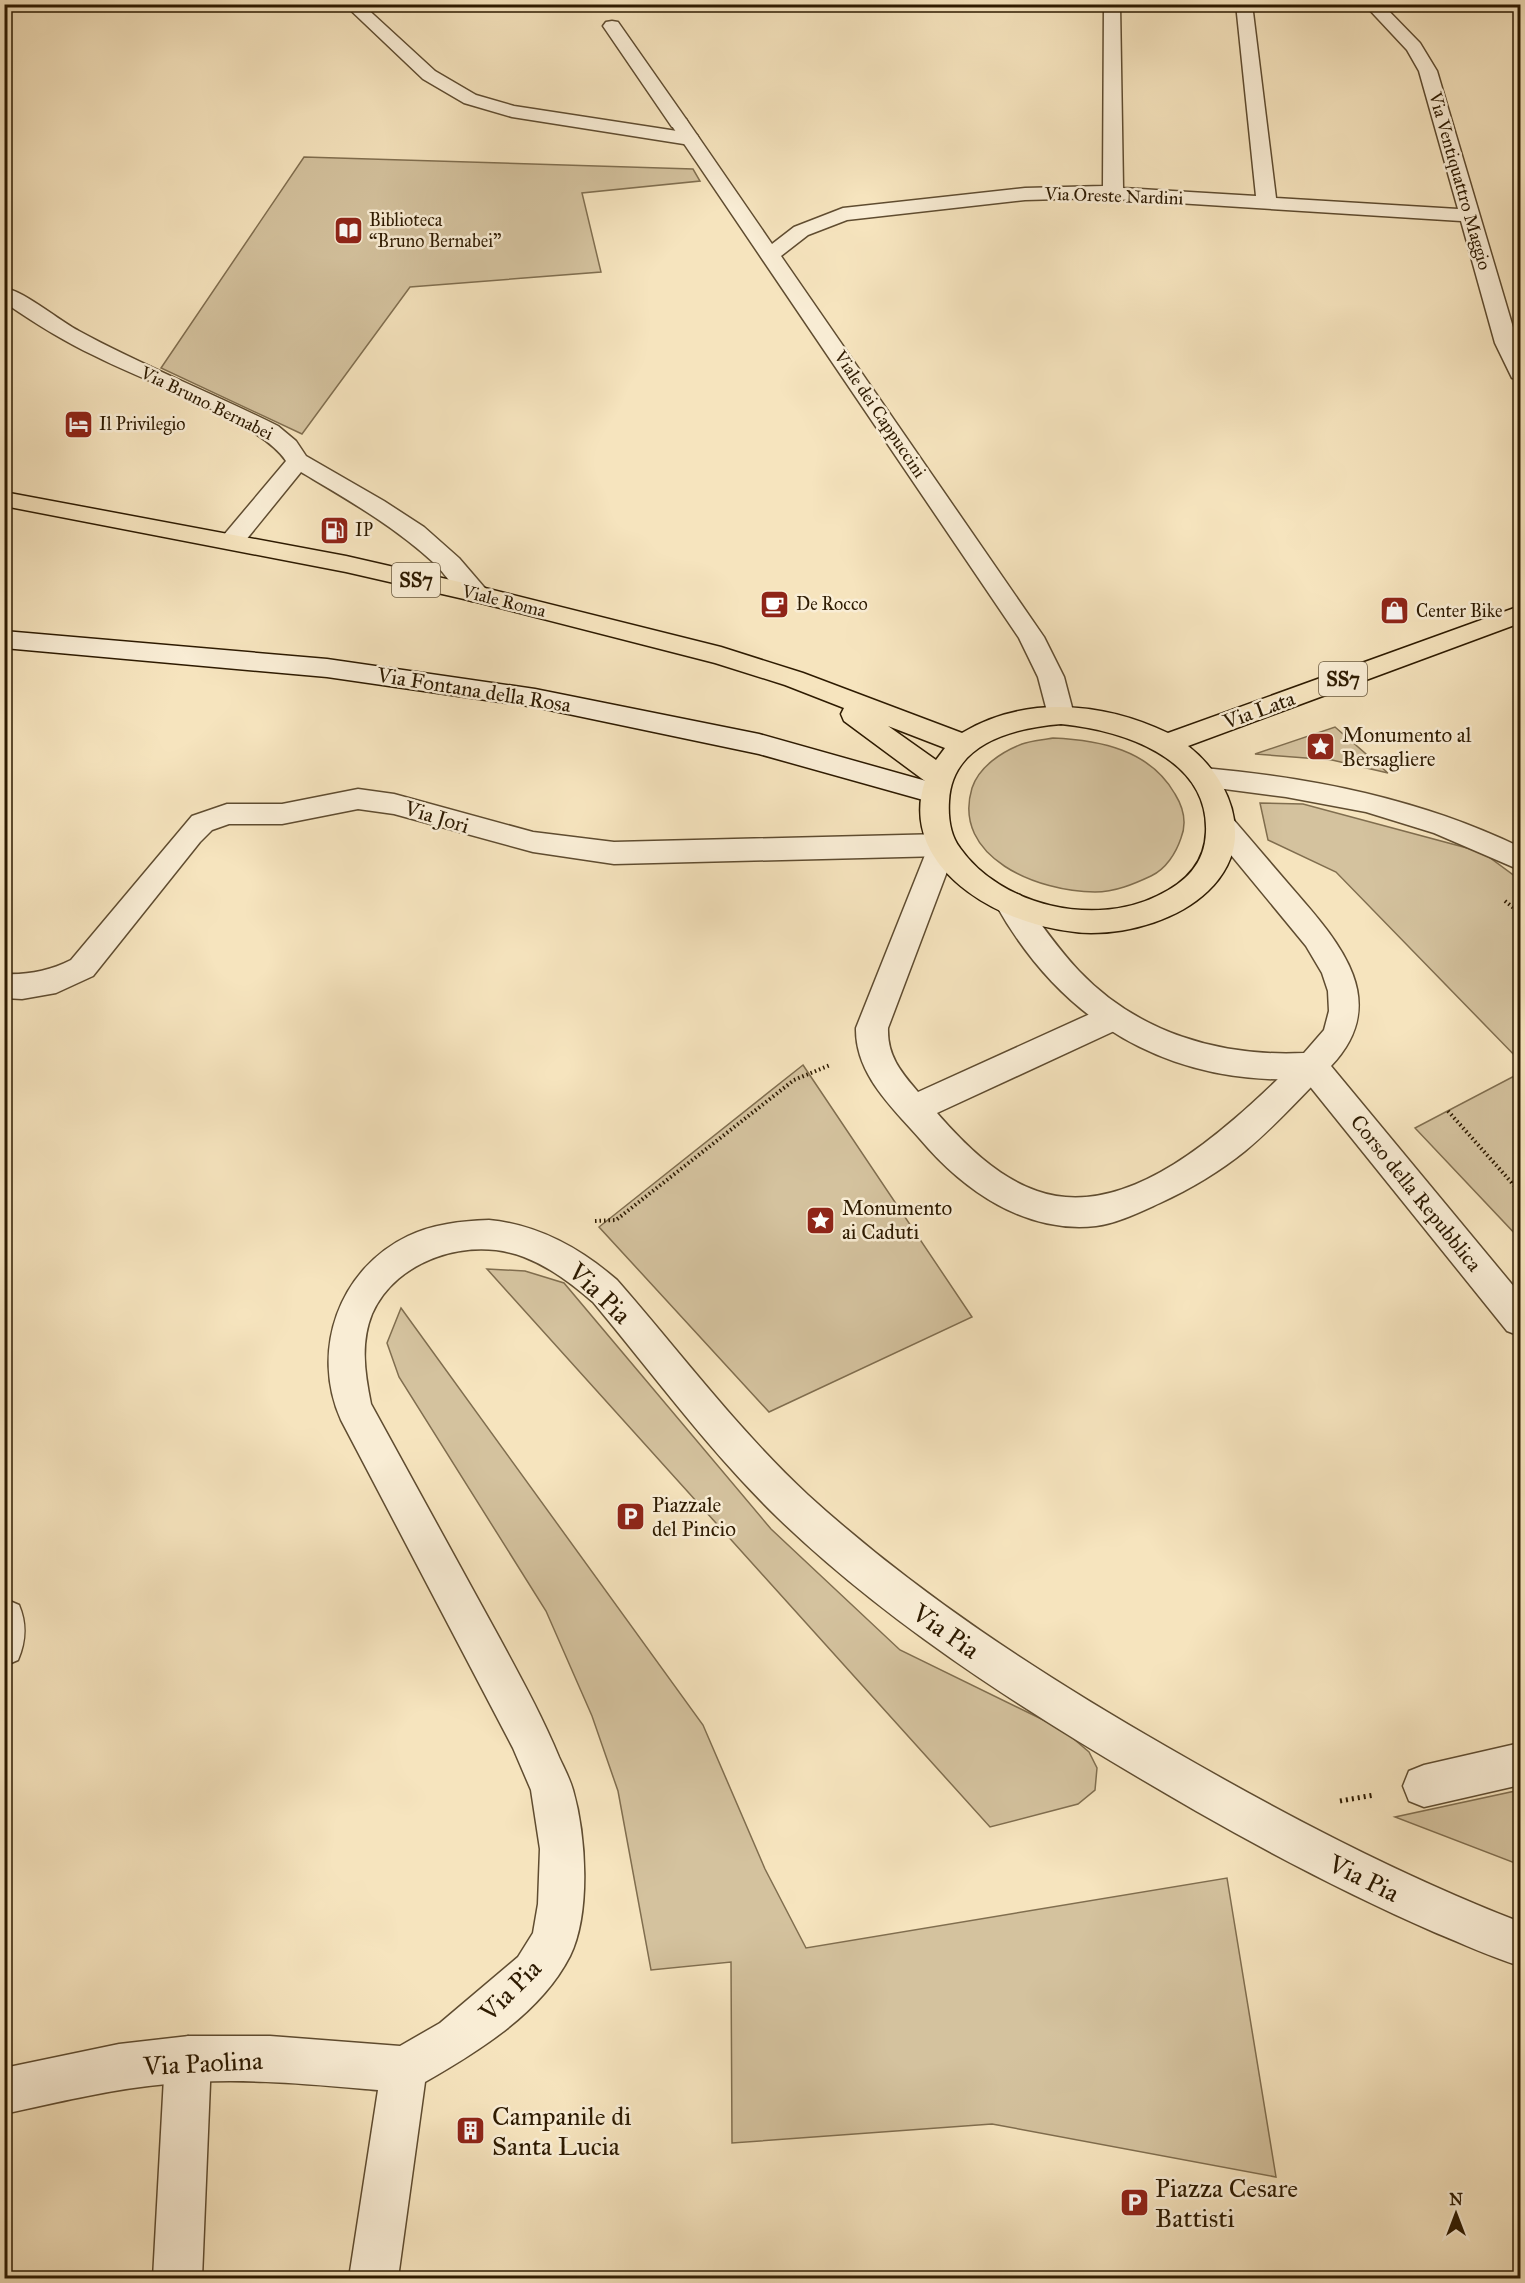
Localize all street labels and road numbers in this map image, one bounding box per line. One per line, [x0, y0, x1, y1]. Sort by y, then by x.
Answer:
street label: Via Ventiquattro Maggio [1423, 89, 1496, 273]
street label: Via Oreste Nardini [1043, 183, 1184, 209]
street label: Viale dei Cappuccini [829, 345, 931, 482]
street label: Via Bruno Bernabei [136, 361, 277, 445]
road number: SS7 [392, 563, 440, 597]
street label: Viale Roma [459, 580, 549, 622]
street label: Via Fontana della Rosa [374, 662, 573, 718]
road number: SS7 [1319, 662, 1367, 696]
street label: Via Lata [1219, 685, 1299, 735]
street label: Via Jori [401, 795, 473, 839]
street label: Corso della Repubblica [1345, 1109, 1487, 1277]
street label: Via Pia [561, 1255, 638, 1330]
street label: Via Pia [905, 1596, 986, 1666]
street label: Via Pia [1322, 1847, 1405, 1909]
street label: Via Pia [472, 1952, 548, 2028]
street label: Via Paolina [141, 2044, 264, 2082]

